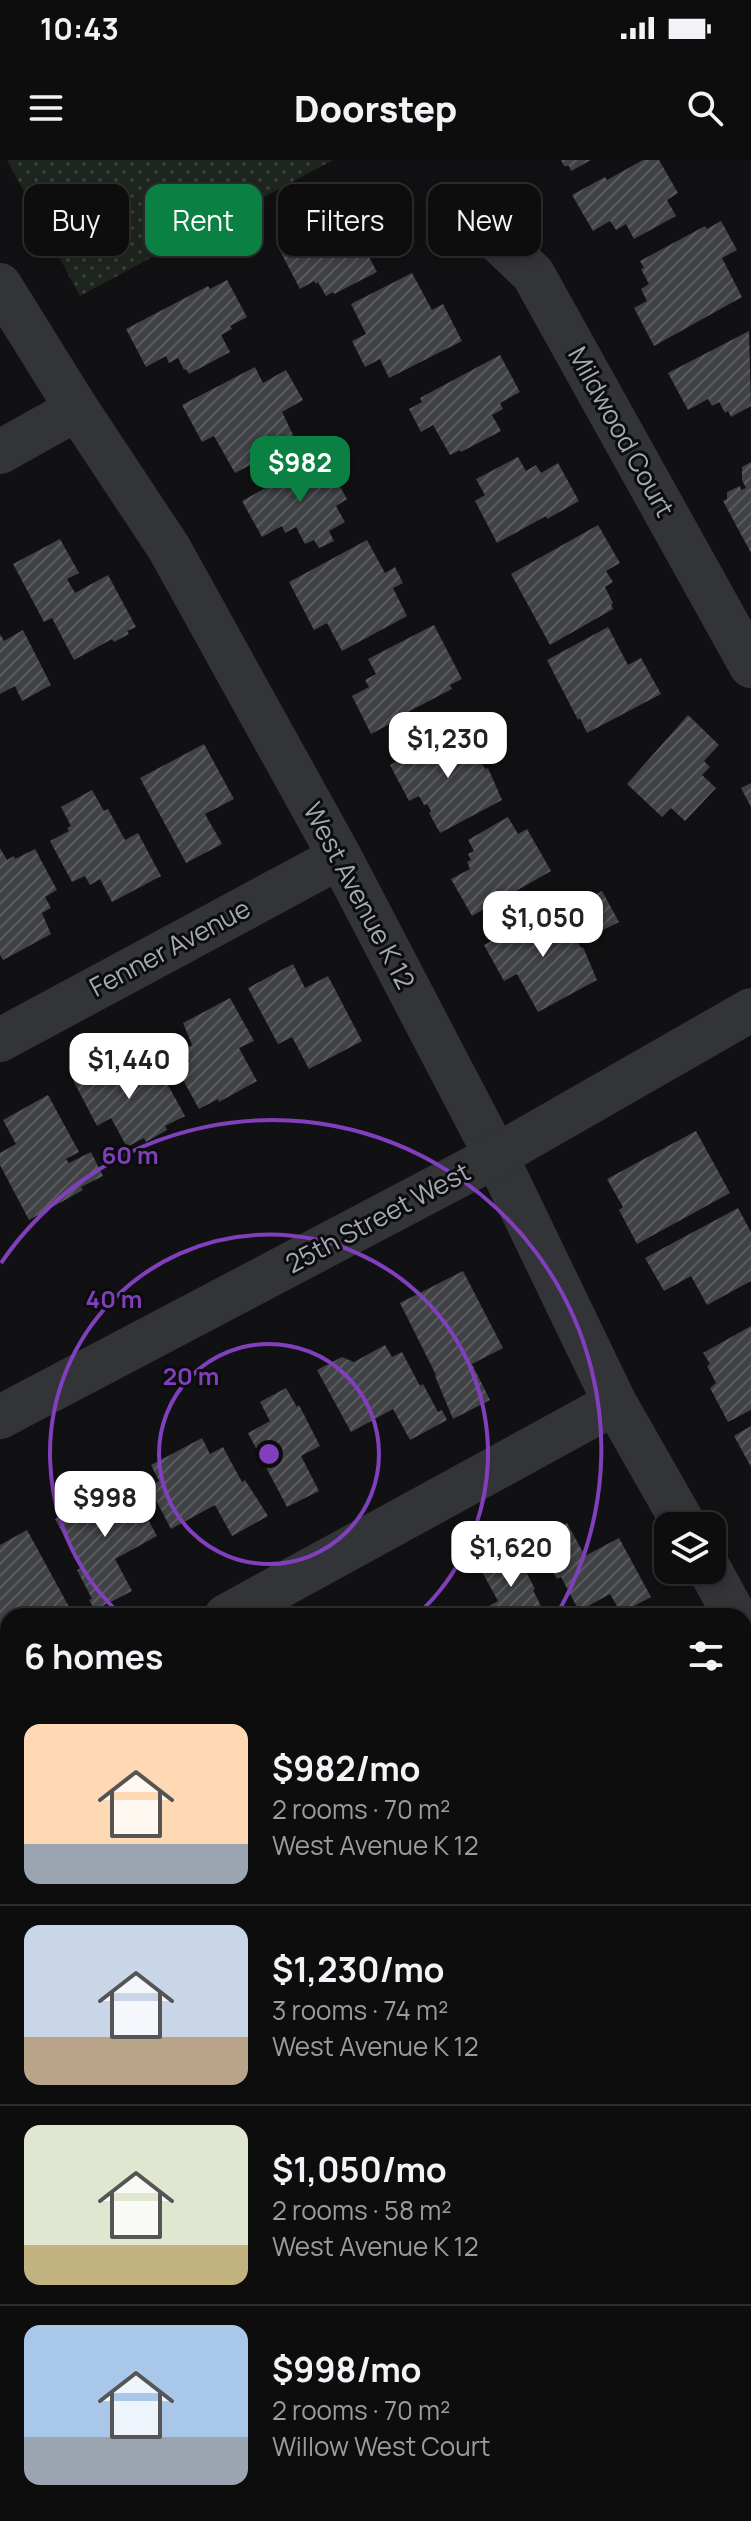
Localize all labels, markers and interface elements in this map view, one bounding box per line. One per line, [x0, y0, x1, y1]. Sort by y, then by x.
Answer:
text: 10:43 [40, 8, 119, 49]
text: Doorstep [294, 84, 457, 133]
icon: menu [24, 86, 68, 130]
icon: search [683, 86, 727, 130]
chip: Buy [24, 184, 129, 256]
chip: Rent [145, 184, 262, 256]
chip: Filters [278, 184, 412, 256]
chip: New [428, 184, 541, 256]
street label: Mildwood Court [560, 340, 684, 523]
pin: $982 [253, 436, 347, 504]
text: $982 [268, 444, 332, 480]
pin: $1,230 [383, 712, 513, 780]
text: $1,230 [407, 720, 489, 756]
street label: West Avenue K 12 [296, 796, 424, 995]
street label: Fenner Avenue [83, 890, 256, 1005]
pin: $1,050 [478, 891, 608, 959]
text: $1,050 [501, 899, 585, 935]
pin: $1,440 [64, 1033, 194, 1101]
text: $1,440 [88, 1041, 171, 1077]
text: 60 m [101, 1138, 159, 1171]
street label: 25th Street West [279, 1153, 476, 1281]
text: 40 m [86, 1282, 142, 1315]
text: 20 m [163, 1359, 219, 1392]
centre of rings [255, 1440, 283, 1468]
pin: $998 [58, 1471, 152, 1539]
text: $998 [73, 1479, 137, 1515]
map controls [654, 1512, 726, 1584]
button: layers [654, 1512, 726, 1584]
pin: $1,620 [446, 1521, 576, 1589]
text: $1,620 [469, 1529, 553, 1565]
text: 6 homes [24, 1633, 163, 1679]
icon: filters [684, 1634, 728, 1678]
text: $982/mo [272, 1745, 421, 1791]
icon: home [88, 1756, 184, 1852]
text: 2 rooms · 70 m² [272, 1791, 450, 1827]
text: West Avenue K 12 [272, 1827, 479, 1863]
text: $1,230/mo [272, 1946, 445, 1992]
icon: home [88, 1957, 184, 2053]
text: 3 rooms · 74 m² [272, 1992, 448, 2028]
text: West Avenue K 12 [272, 2028, 479, 2064]
text: $1,050/mo [272, 2146, 447, 2192]
icon: home [88, 2157, 184, 2253]
text: 2 rooms · 58 m² [272, 2192, 452, 2228]
text: West Avenue K 12 [272, 2228, 479, 2264]
text: $998/mo [272, 2346, 421, 2392]
icon: home [88, 2357, 184, 2453]
text: 2 rooms · 70 m² [272, 2392, 450, 2428]
text: Willow West Court [272, 2428, 490, 2464]

